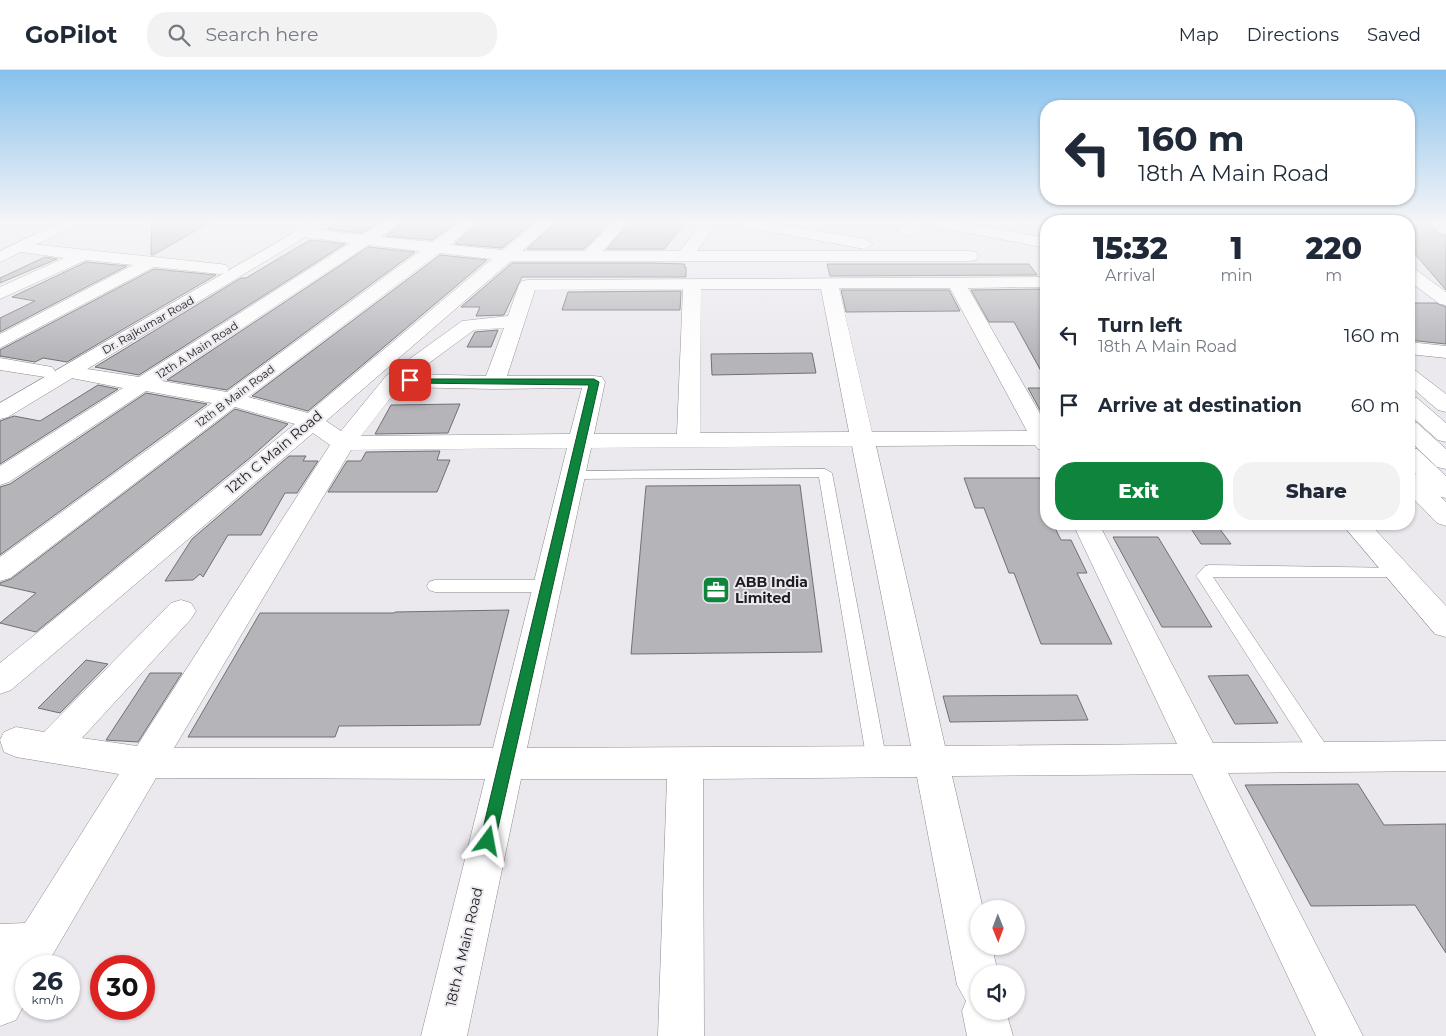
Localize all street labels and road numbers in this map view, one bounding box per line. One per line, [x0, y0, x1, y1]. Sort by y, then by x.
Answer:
street label: Dr. Rajkumar Road [99, 293, 197, 357]
street label: 12th A Main Road [153, 318, 241, 382]
street label: 12th B Main Road [193, 362, 277, 430]
street label: 12th C Main Road [222, 406, 326, 498]
street label: 18th A Main Road [442, 886, 486, 1008]

